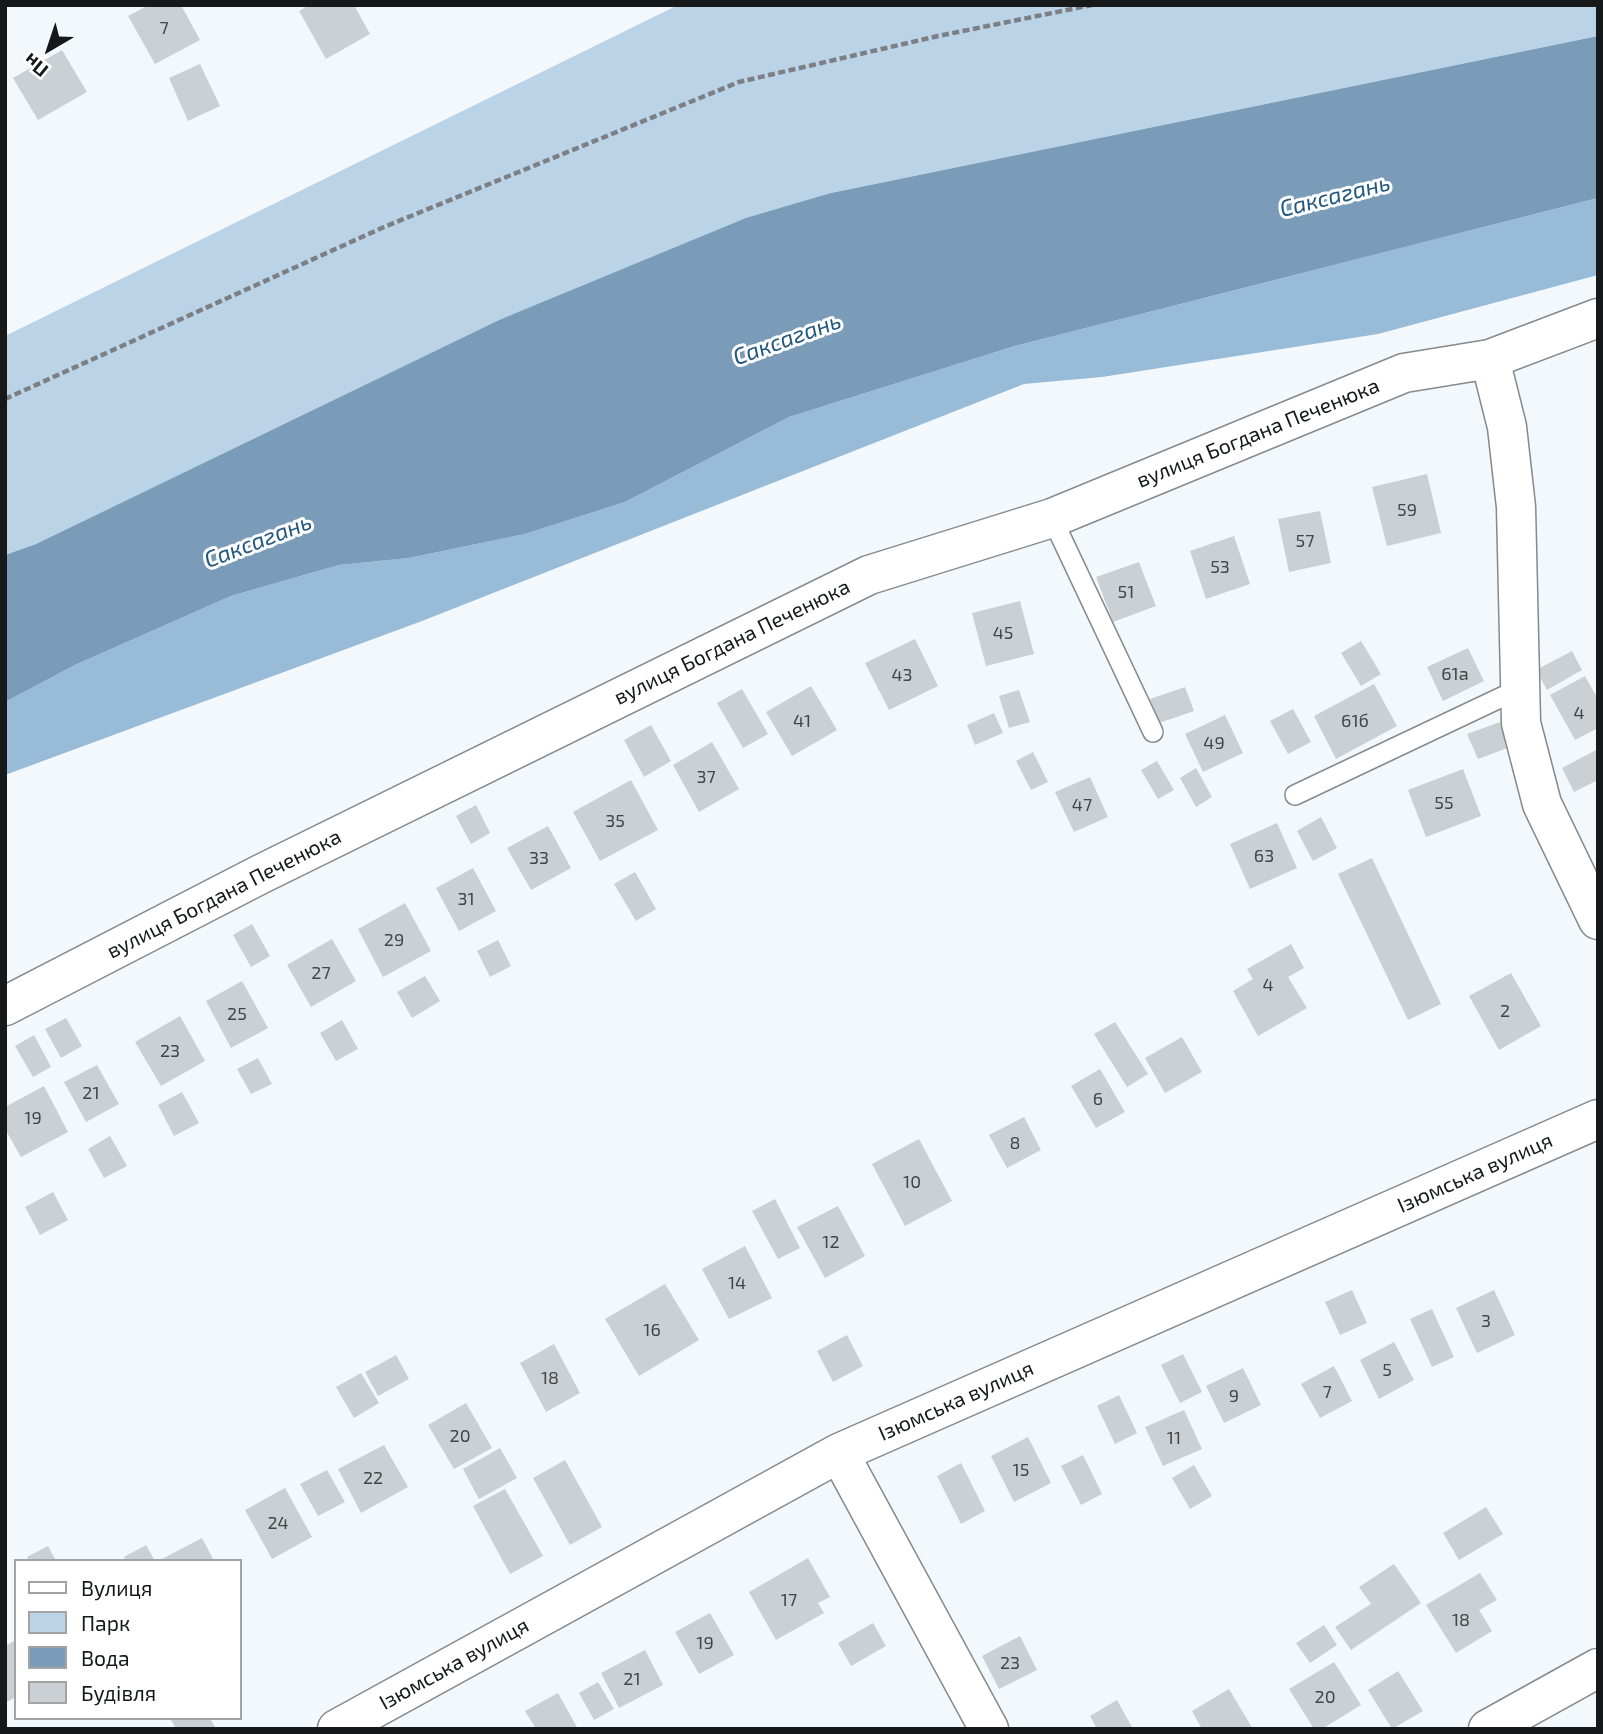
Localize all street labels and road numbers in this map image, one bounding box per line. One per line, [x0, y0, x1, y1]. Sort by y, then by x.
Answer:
street label: вулиця Богдана Печенюка [1133, 373, 1383, 493]
street label: вулиця Богдана Печенюка [610, 574, 854, 710]
street label: вулиця Богдана Печенюка [103, 824, 345, 964]
street label: Ізюмська вулиця [1394, 1128, 1556, 1218]
street label: Ізюмська вулиця [875, 1356, 1037, 1446]
street label: Ізюмська вулиця [375, 1613, 533, 1715]

